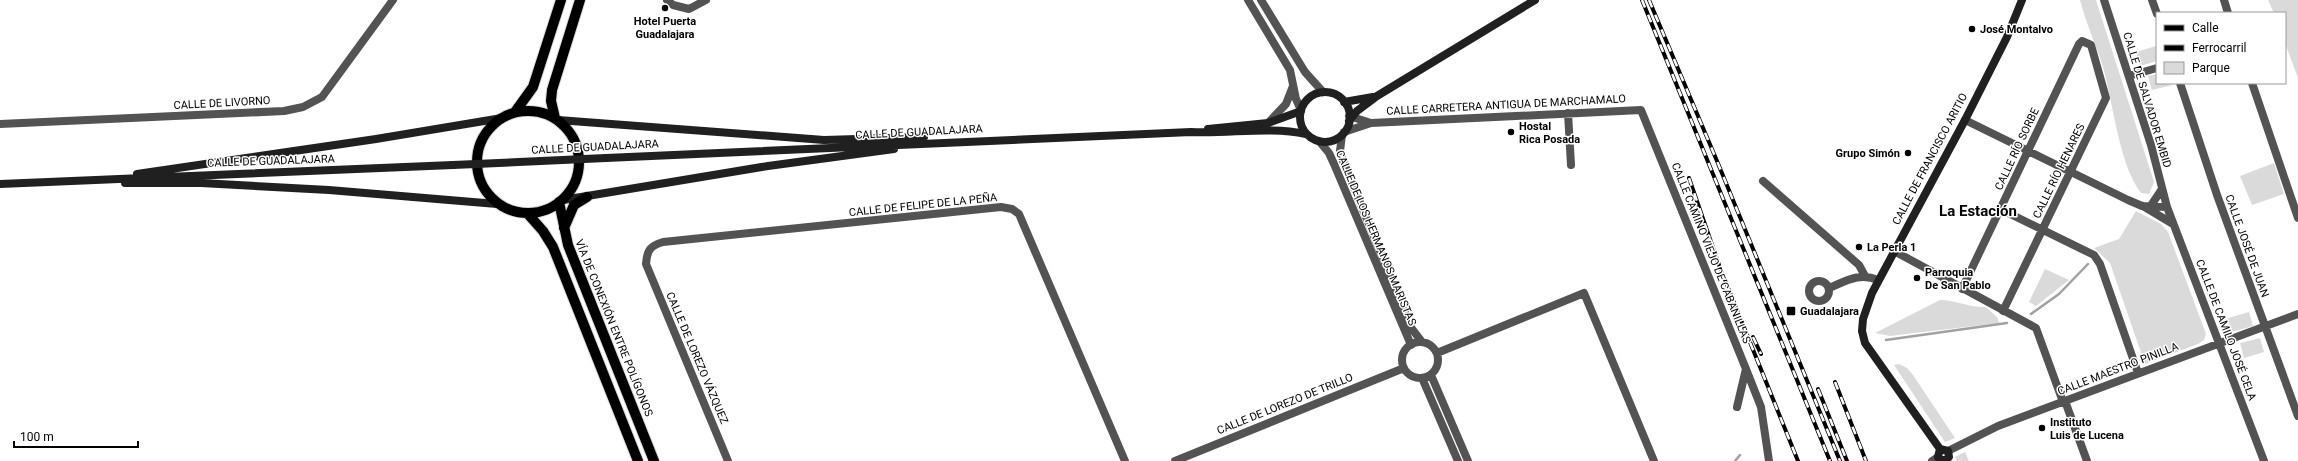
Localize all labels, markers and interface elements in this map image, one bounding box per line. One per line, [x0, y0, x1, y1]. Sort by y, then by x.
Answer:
marker: Hotel Puerta Guadalajara [660, 3, 670, 13]
legend [2156, 12, 2286, 84]
place label: Hotel Puerta Guadalajara [634, 15, 696, 41]
text: Calle [2192, 21, 2219, 35]
place label: José Montalvo [1980, 23, 2053, 36]
marker: José Montalvo [1967, 24, 1977, 34]
street label: CALLE DE SALVADOR EMBID [2120, 31, 2174, 169]
text: Ferrocarril [2192, 41, 2247, 55]
text: Parque [2192, 61, 2230, 75]
street label: CALLE DE FRANCISCO ARITIO [1890, 91, 1970, 227]
street label: CALLE CARRETERA ANTIGUA DE MARCHAMALO [1386, 92, 1626, 118]
street label: CALLE DE LIVORNO [173, 94, 271, 112]
street label: CALLE RÍO SORBE [1992, 106, 2042, 192]
place label: Hostal Rica Posada [1519, 120, 1580, 146]
street label: CALLE RÍO HENARES [2030, 121, 2088, 221]
street label: CALLE DE GUADALAJARA [855, 122, 984, 142]
marker: Hostal Rica Posada [1506, 127, 1516, 137]
street label: CALLE DE GUADALAJARA [531, 137, 660, 157]
place label: Grupo Simón [1836, 147, 1900, 160]
street label: CALLE DE LOS HERMANOS MARISTAS [1333, 148, 1419, 328]
marker: Grupo Simón [1903, 148, 1913, 158]
street label: CALLE DE GUADALAJARA [207, 152, 336, 170]
street label: CALLE CAMINO VIEJO DE CABANILLAS [1669, 161, 1754, 346]
street label: CALLE DE FELIPE DE LA PEÑA [848, 191, 999, 219]
street label: CALLE JOSÉ DE JUAN [2222, 193, 2272, 299]
district label: La Estación [1939, 202, 2017, 220]
street label: VÍA DE CONEXIÓN ENTRE POLÍGONOS [572, 238, 656, 419]
place label: La Perla 1 [1867, 241, 1916, 254]
marker: La Perla 1 [1854, 242, 1864, 252]
street label: CALLE DE CAMILO JOSÉ CELA [2193, 258, 2259, 403]
place label: Parroquia De San Pablo [1925, 266, 1991, 292]
marker: Parroquia De San Pablo [1912, 273, 1922, 283]
street label: CALLE DE LOREZO VÁZQUEZ [663, 290, 731, 426]
marker: Guadalajara [1785, 305, 1797, 317]
place label: Guadalajara [1800, 305, 1859, 318]
street label: CALLE MAESTRO PINILLA [2056, 340, 2181, 398]
street label: CALLE DE LOREZO DE TRILLO [1215, 371, 1355, 437]
place label: Instituto Luis de Lucena [2050, 416, 2124, 442]
scale bar [14, 423, 138, 449]
marker: Instituto Luis de Lucena [2037, 423, 2047, 433]
text: 100 m [20, 430, 54, 444]

